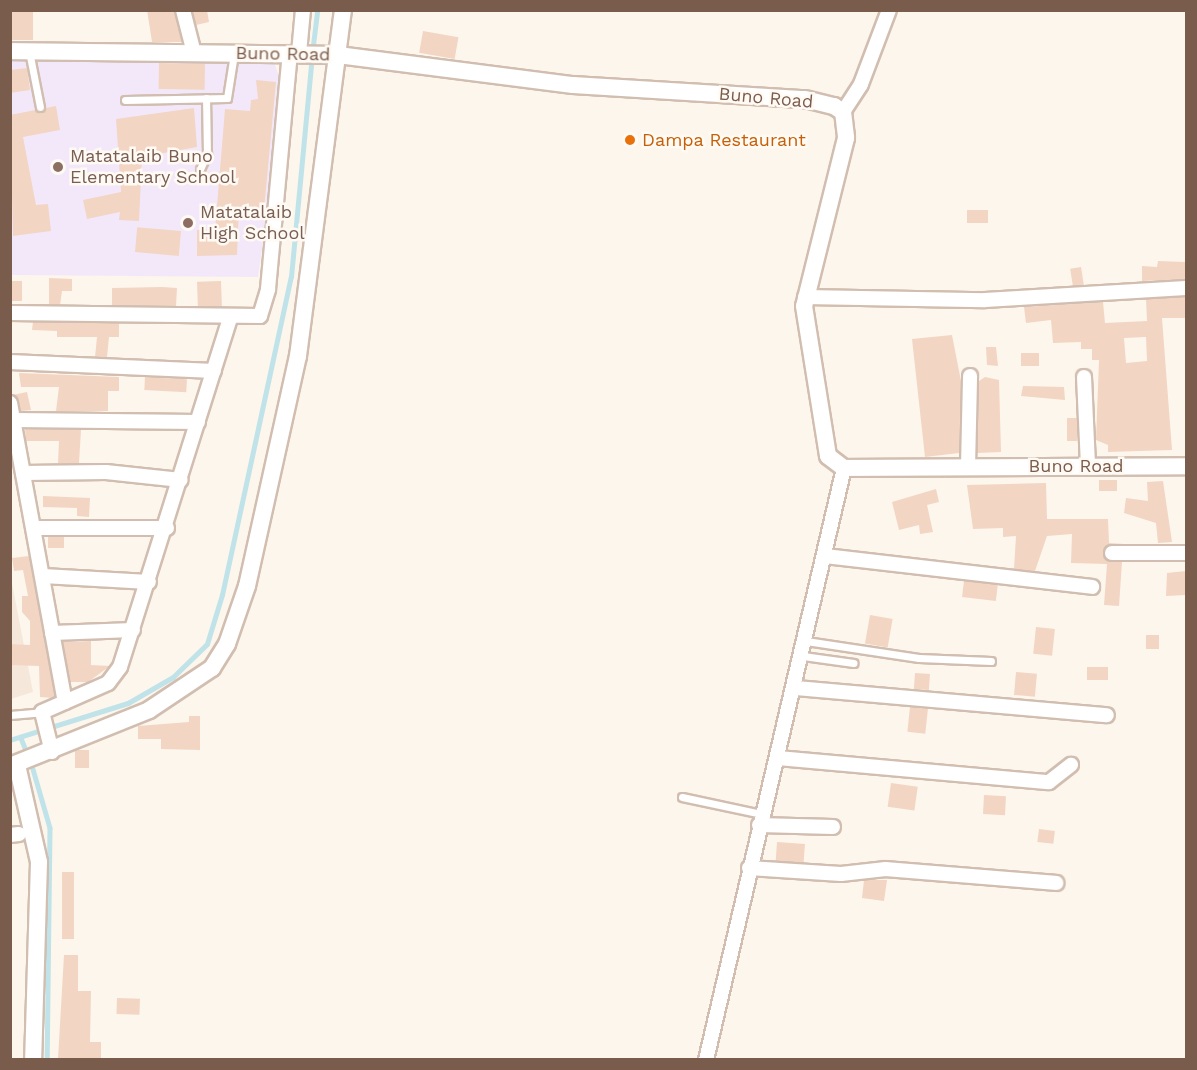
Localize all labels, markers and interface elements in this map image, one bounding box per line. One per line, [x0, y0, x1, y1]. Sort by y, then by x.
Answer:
street label: Buno Road [235, 42, 331, 66]
street label: Buno Road [718, 83, 814, 113]
place label: Dampa Restaurant [642, 129, 806, 151]
marker: Dampa Restaurant [623, 133, 637, 147]
place label: Matatalaib Buno Elementary School [70, 146, 236, 188]
marker: Matatalaib Buno Elementary School [51, 160, 65, 174]
place label: Matatalaib High School [200, 202, 305, 244]
marker: Matatalaib High School [181, 216, 195, 230]
street label: Buno Road [1029, 455, 1123, 477]

